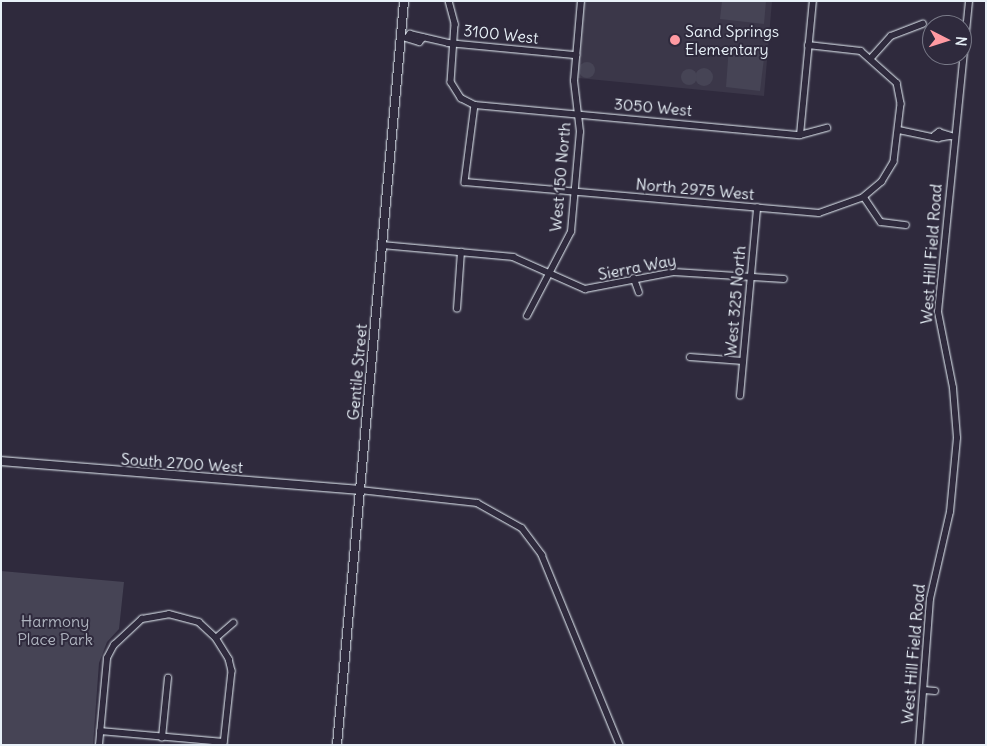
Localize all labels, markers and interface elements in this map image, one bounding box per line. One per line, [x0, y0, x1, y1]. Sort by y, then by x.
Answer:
north arrow [922, 15, 972, 65]
street label: 3100 West [463, 21, 539, 47]
place label: Sand Springs Elementary [685, 21, 779, 59]
marker: Sand Springs Elementary [669, 34, 681, 46]
text: N [952, 36, 970, 47]
street label: 3050 West [613, 94, 693, 120]
street label: West 150 North [546, 121, 574, 233]
street label: North 2975 West [635, 174, 755, 204]
street label: West Hill Field Road [917, 183, 945, 325]
street label: West 325 North [721, 245, 749, 357]
street label: Sierra Way [596, 250, 678, 284]
street label: Gentile Street [343, 323, 371, 421]
street label: South 2700 West [120, 449, 244, 477]
street label: West Hill Field Road [897, 583, 929, 725]
park label: Harmony Place Park [17, 611, 93, 649]

